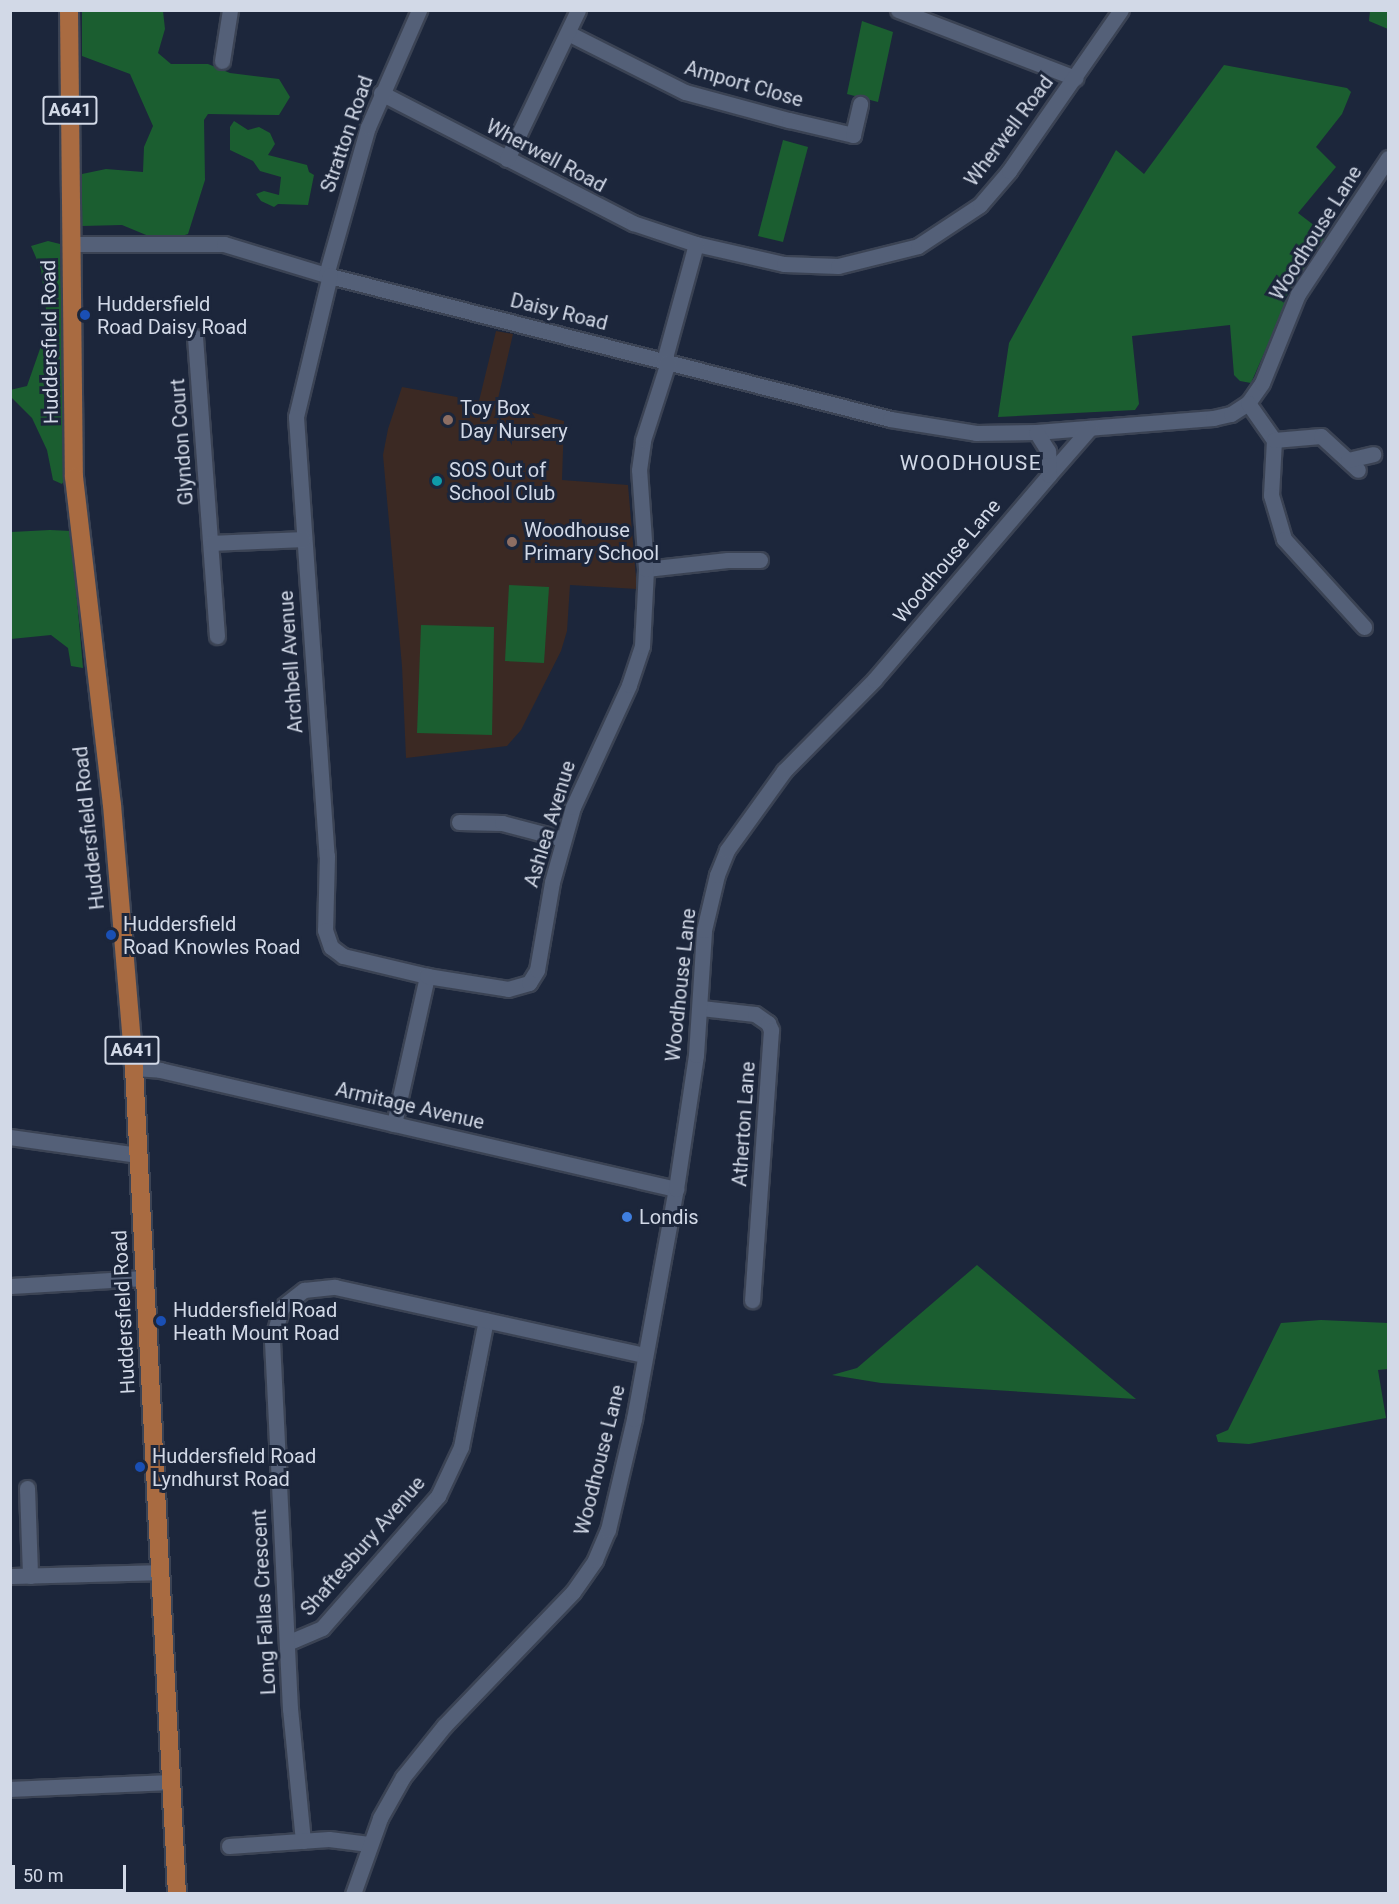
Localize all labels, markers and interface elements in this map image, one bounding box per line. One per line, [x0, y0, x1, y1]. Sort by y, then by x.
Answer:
street label: Amport Close [682, 56, 806, 112]
street label: Wherwell Road [960, 71, 1058, 191]
street label: Stratton Road [316, 72, 378, 196]
road number: A641 [42, 95, 98, 125]
street label: Wherwell Road [482, 114, 610, 198]
street label: Woodhouse Lane [1265, 161, 1367, 305]
street label: Huddersfield Road [37, 260, 63, 424]
street label: Daisy Road [508, 288, 610, 336]
place label: Huddersfield Road Daisy Road [97, 292, 247, 339]
marker: Huddersfield Road Daisy Road [78, 308, 92, 322]
street label: Glyndon Court [166, 378, 198, 506]
place label: Toy Box Day Nursery [460, 396, 568, 443]
marker: Toy Box Day Nursery [441, 413, 455, 427]
district label: WOODHOUSE [900, 450, 1042, 476]
place label: SOS Out of School Club [449, 458, 555, 505]
marker: SOS Out of School Club [430, 474, 444, 488]
street label: Woodhouse Lane [888, 494, 1006, 628]
place label: Woodhouse Primary School [524, 518, 659, 565]
marker: Woodhouse Primary School [505, 535, 519, 549]
street label: Archbell Avenue [274, 590, 308, 734]
street label: Huddersfield Road [68, 745, 110, 911]
street label: Ashlea Avenue [519, 758, 581, 890]
street label: Woodhouse Lane [661, 907, 701, 1063]
place label: Huddersfield Road Knowles Road [123, 912, 300, 959]
marker: Huddersfield Road Knowles Road [104, 928, 118, 942]
road number: A641 [104, 1035, 160, 1065]
street label: Atherton Lane [728, 1061, 760, 1187]
street label: Armitage Avenue [333, 1077, 487, 1135]
place label: Londis [639, 1205, 699, 1229]
marker: Londis [620, 1210, 634, 1224]
street label: Huddersfield Road [108, 1229, 140, 1395]
place label: Huddersfield Road Heath Mount Road [173, 1298, 340, 1345]
marker: Huddersfield Road Heath Mount Road [154, 1314, 168, 1328]
street label: Woodhouse Lane [570, 1382, 630, 1538]
place label: Huddersfield Road Lyndhurst Road [152, 1444, 316, 1491]
marker: Huddersfield Road Lyndhurst Road [133, 1460, 147, 1474]
street label: Shaftesbury Avenue [296, 1471, 430, 1621]
street label: Long Fallas Crescent [247, 1508, 281, 1696]
scale bar [15, 1853, 129, 1891]
text: 50 m [23, 1865, 63, 1886]

